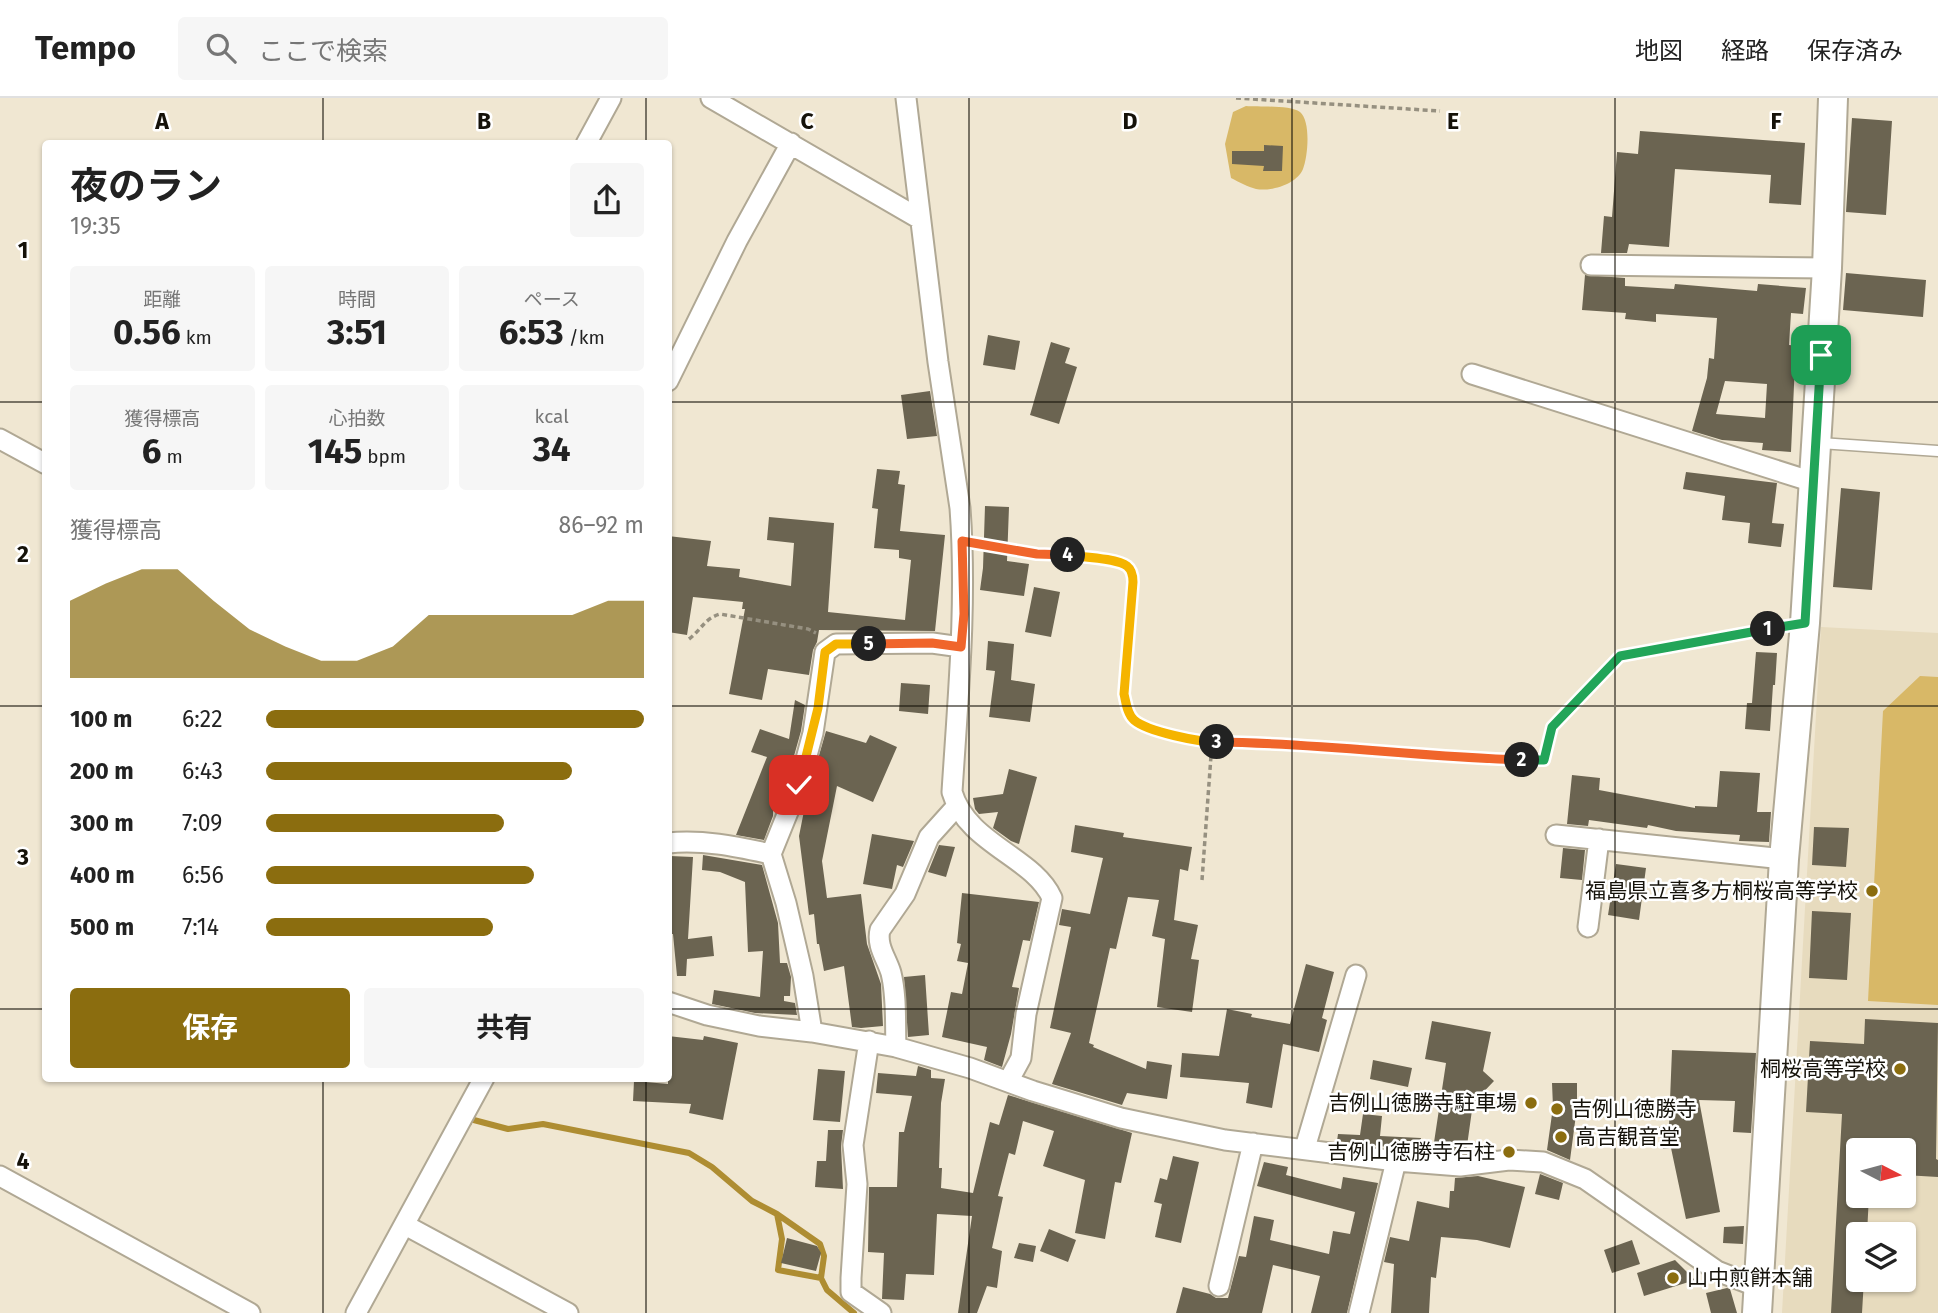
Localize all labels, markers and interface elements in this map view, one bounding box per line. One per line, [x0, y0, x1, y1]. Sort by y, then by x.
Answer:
search box [178, 17, 668, 80]
text: Tempo [35, 28, 136, 68]
icon: search [202, 29, 240, 67]
text: ここで検索 [258, 36, 388, 67]
text: 地図 [1635, 37, 1683, 65]
text: 経路 [1721, 37, 1769, 65]
text: 保存済み [1807, 37, 1903, 65]
text: A [154, 107, 169, 135]
text: B [477, 107, 491, 135]
text: C [800, 107, 814, 135]
text: D [1123, 107, 1138, 135]
text: E [1447, 107, 1459, 135]
text: F [1770, 107, 1782, 135]
text: 夜のラン [70, 163, 222, 209]
button: share [570, 163, 644, 237]
text: 19:35 [70, 212, 121, 240]
text: 1 [18, 236, 28, 264]
text: 距離 [143, 288, 181, 311]
text: 時間 [338, 288, 376, 311]
text: ペース [524, 288, 580, 311]
text: 0.56 [113, 311, 181, 353]
text: 3:51 [327, 311, 387, 353]
text: 6:53 [499, 311, 564, 353]
pin [1791, 325, 1851, 385]
text: km [181, 326, 212, 349]
text: /km [564, 326, 605, 349]
icon: arrive [1802, 336, 1840, 374]
text: kcal [535, 405, 569, 428]
text: 獲得標高 [124, 407, 200, 430]
text: 心拍数 [328, 407, 386, 430]
text: 34 [533, 428, 571, 470]
text: 6 [142, 430, 162, 472]
text: 145 [308, 430, 362, 472]
text: m [162, 445, 183, 468]
text: bpm [362, 445, 406, 468]
text: 86–92 m [559, 511, 644, 539]
text: 獲得標高 [70, 516, 162, 544]
pin: 4 [1050, 538, 1086, 573]
text: 2 [17, 540, 29, 568]
text: 4 [1062, 543, 1073, 566]
pin: 1 [1750, 612, 1786, 646]
text: 1 [1763, 617, 1772, 640]
pin: 5 [852, 626, 886, 662]
text: 5 [863, 632, 874, 655]
text: 100 m [70, 705, 132, 733]
text: 6:22 [182, 705, 223, 733]
pin: 3 [1200, 724, 1234, 760]
text: 3 [1212, 730, 1221, 753]
pin: 2 [1504, 742, 1540, 778]
text: 2 [1517, 748, 1526, 771]
pin [769, 755, 829, 815]
text: 200 m [70, 757, 134, 785]
text: 6:43 [182, 757, 223, 785]
icon: check [780, 766, 818, 804]
text: 300 m [70, 809, 134, 837]
text: 7:09 [182, 809, 222, 837]
text: 3 [16, 843, 29, 871]
text: 400 m [70, 861, 135, 889]
text: 6:56 [182, 861, 224, 889]
place label: 福島県立喜多方桐桜高等学校 [1585, 878, 1858, 904]
marker: 福島県立喜多方桐桜高等学校 [1864, 883, 1880, 899]
text: 500 m [70, 913, 134, 941]
text: 7:14 [182, 913, 219, 941]
button: 保存 [70, 988, 350, 1068]
button: 共有 [364, 988, 644, 1068]
place label: 桐桜高等学校 [1760, 1056, 1886, 1082]
marker: 桐桜高等学校 [1892, 1061, 1908, 1077]
place label: 吉例山徳勝寺駐車場 [1328, 1090, 1517, 1116]
marker: 吉例山徳勝寺駐車場 [1523, 1095, 1539, 1111]
place label: 吉例山徳勝寺 [1571, 1096, 1697, 1122]
marker: 吉例山徳勝寺 [1549, 1101, 1565, 1117]
place label: 高吉観音堂 [1575, 1124, 1680, 1150]
marker: 高吉観音堂 [1553, 1129, 1569, 1145]
north arrow [1846, 1138, 1916, 1208]
map controls [1846, 1138, 1916, 1292]
place label: 吉例山徳勝寺石柱 [1327, 1139, 1495, 1165]
marker: 吉例山徳勝寺石柱 [1501, 1144, 1517, 1160]
text: 4 [17, 1147, 30, 1175]
button: layers [1846, 1222, 1916, 1292]
place label: 山中煎餅本舗 [1687, 1265, 1813, 1291]
marker: 山中煎餅本舗 [1665, 1270, 1681, 1286]

